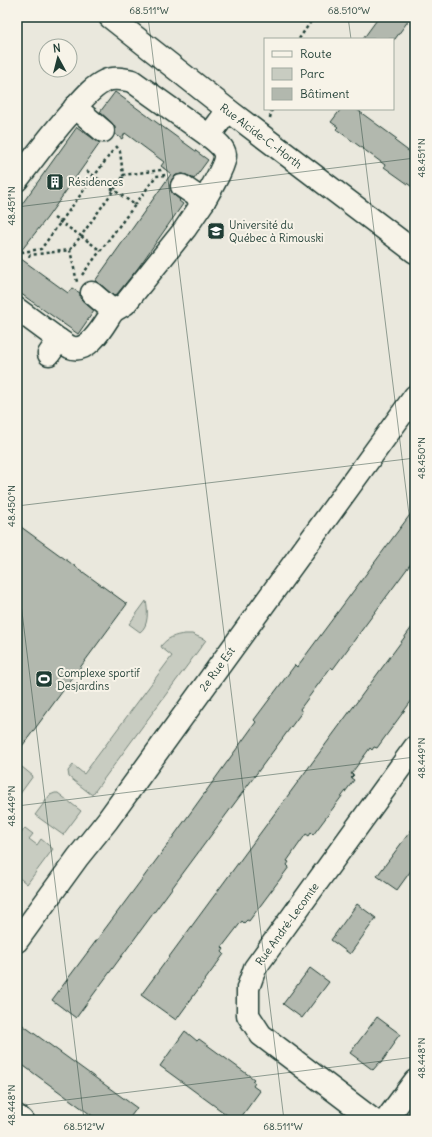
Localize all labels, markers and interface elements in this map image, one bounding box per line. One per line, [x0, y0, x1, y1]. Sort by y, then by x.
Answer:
text: 68.511°W [129, 4, 169, 17]
text: 68.510°W [328, 4, 370, 17]
north arrow [38, 38, 78, 78]
legend [264, 38, 394, 110]
text: N [52, 41, 61, 55]
text: Route [300, 46, 332, 61]
text: Parc [300, 66, 325, 81]
text: Bâtiment [300, 86, 349, 101]
street label: Rue Alcide-C.-Horth [217, 101, 305, 171]
text: 48.451°N [415, 138, 428, 178]
building icon: Résidences [45, 172, 65, 192]
place label: Résidences [68, 175, 123, 189]
text: 48.451°N [5, 186, 18, 226]
place label: Université du Québec à Rimouski [229, 218, 324, 245]
school or university icon: Université du Québec à Rimouski [206, 221, 226, 241]
text: 48.450°N [415, 437, 428, 479]
text: 48.450°N [5, 485, 18, 527]
street label: 2e Rue Est [196, 644, 238, 694]
place label: Complexe sportif Desjardins [57, 666, 140, 693]
sports icon: Complexe sportif Desjardins [34, 669, 54, 689]
text: 48.449°N [415, 738, 428, 778]
text: 48.449°N [5, 786, 18, 826]
street label: Rue André-Lecomte [252, 880, 322, 968]
text: 48.448°N [415, 1038, 428, 1079]
text: 48.448°N [5, 1085, 18, 1126]
text: 68.512°W [63, 1120, 105, 1133]
text: 68.511°W [263, 1120, 303, 1133]

